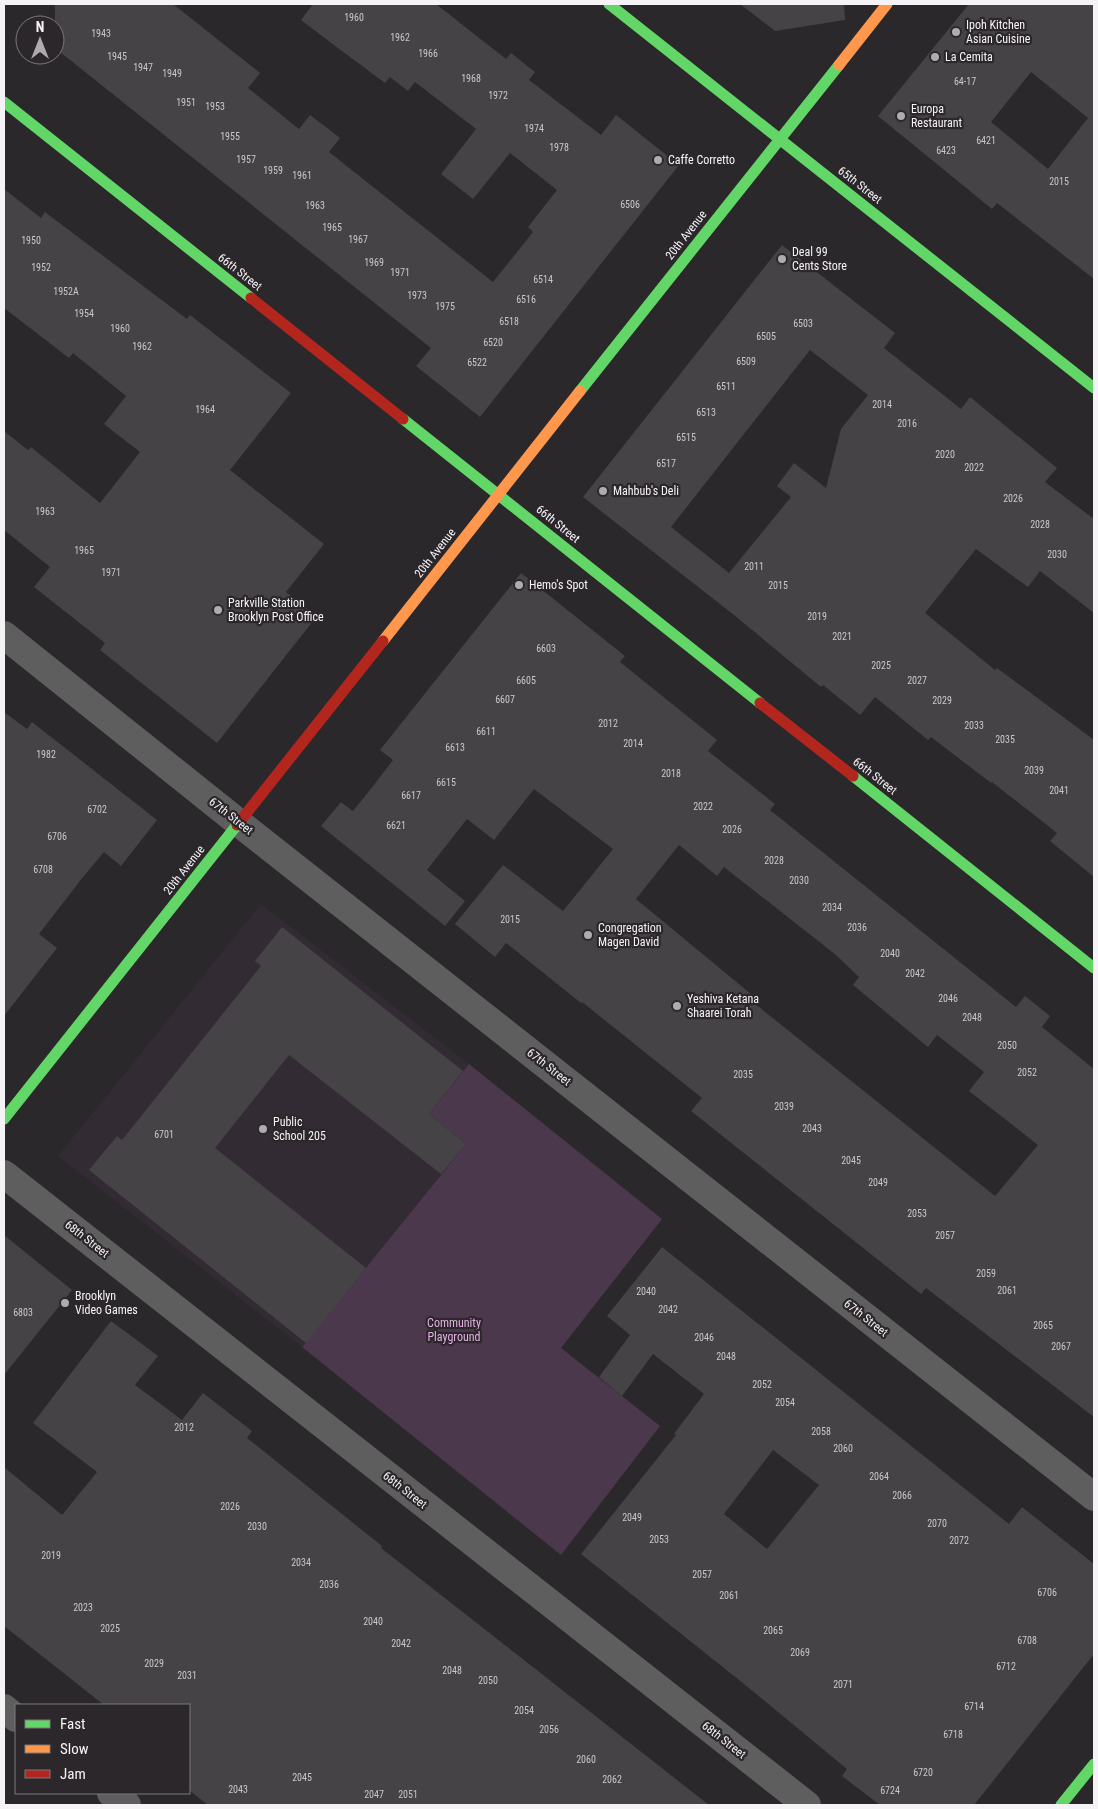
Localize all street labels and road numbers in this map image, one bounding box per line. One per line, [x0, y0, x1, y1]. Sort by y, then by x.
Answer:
street label: 65th Street [835, 163, 885, 207]
street label: 20th Avenue [662, 207, 710, 262]
street label: 66th Street [215, 250, 265, 294]
street label: 66th Street [533, 502, 583, 546]
street label: 20th Avenue [411, 525, 459, 580]
street label: 66th Street [850, 754, 900, 798]
street label: 67th Street [206, 794, 256, 838]
street label: 20th Avenue [160, 842, 208, 897]
street label: 67th Street [524, 1045, 574, 1089]
street label: 68th Street [62, 1217, 112, 1261]
street label: 67th Street [841, 1296, 891, 1340]
street label: 68th Street [380, 1468, 430, 1512]
street label: 68th Street [699, 1718, 749, 1762]

